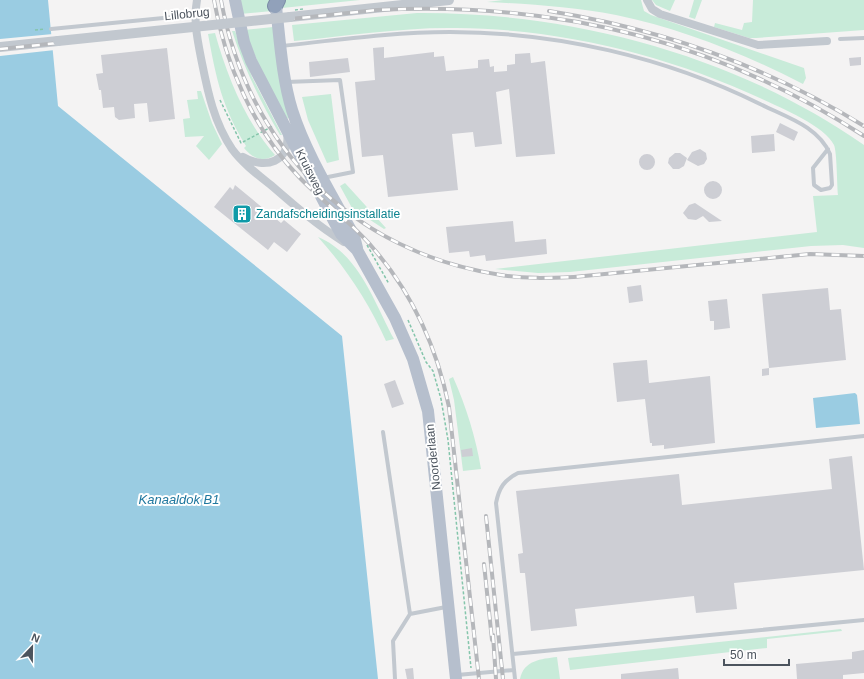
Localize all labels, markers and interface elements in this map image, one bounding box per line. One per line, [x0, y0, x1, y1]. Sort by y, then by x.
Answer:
street label: Lillobrug [164, 5, 210, 23]
street label: Kruisweg [293, 147, 327, 197]
building icon: Zandafscheidingsinstallatie [231, 203, 253, 225]
place label: Zandafscheidingsinstallatie [256, 207, 400, 221]
street label: Noorderlaan [423, 423, 443, 491]
water label: Kanaaldok B1 [139, 492, 219, 507]
north arrow [12, 627, 52, 667]
text: N [30, 631, 42, 645]
scale bar [724, 641, 789, 667]
text: 50 m [730, 648, 757, 662]

